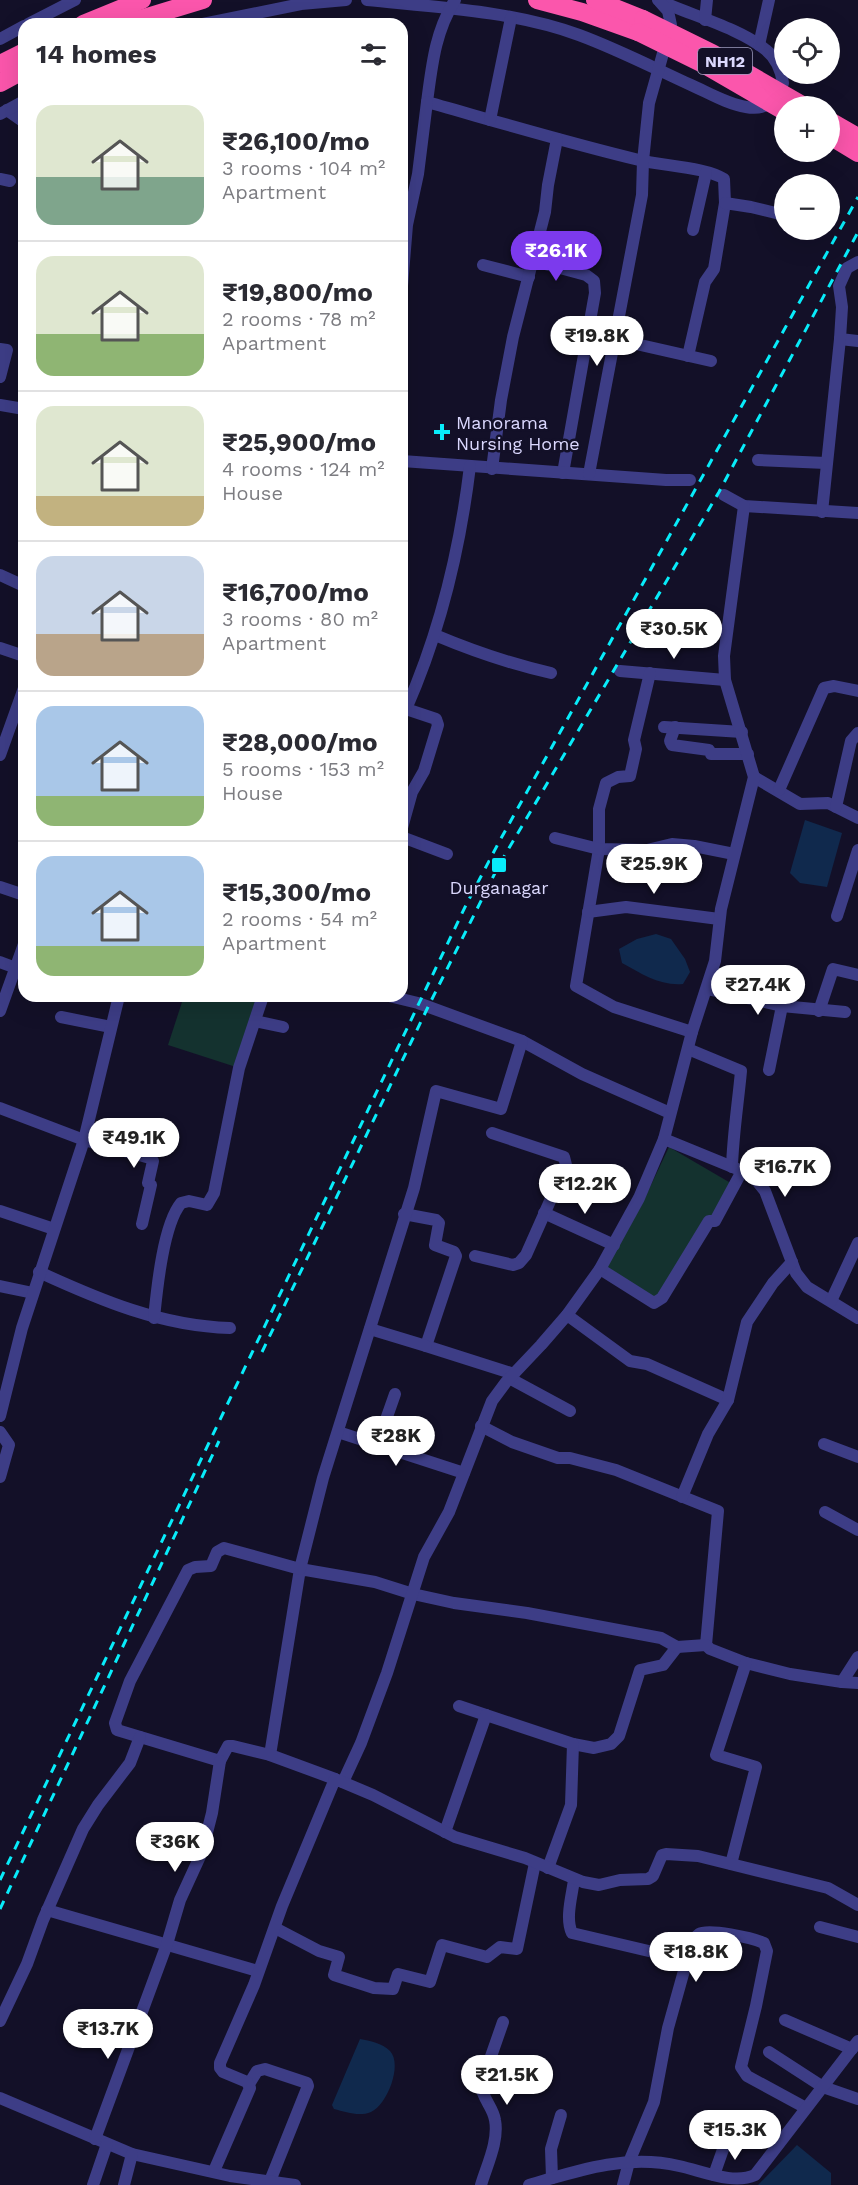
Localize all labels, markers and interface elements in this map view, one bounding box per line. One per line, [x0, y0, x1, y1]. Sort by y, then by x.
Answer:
map controls [774, 18, 840, 240]
button: locate [774, 18, 840, 84]
icon: filters [357, 38, 390, 71]
text: 14 homes [36, 39, 157, 69]
road number: NH12 [698, 48, 752, 74]
button: + [774, 96, 840, 162]
text: ₹26,100/mo [222, 126, 369, 156]
icon: home [84, 129, 156, 201]
text: 3 rooms · 104 m² [222, 156, 385, 180]
button: − [774, 174, 840, 240]
text: Apartment [222, 180, 326, 204]
pin: ₹26.1K [507, 231, 605, 282]
text: ₹26.1K [525, 238, 587, 262]
text: ₹19,800/mo [222, 277, 373, 307]
icon: home [84, 280, 156, 352]
text: 2 rooms · 78 m² [222, 307, 376, 331]
pin: ₹19.8K [548, 316, 646, 367]
text: ₹19.8K [564, 323, 630, 347]
text: Apartment [222, 331, 326, 355]
place label: Manorama Nursing Home [456, 412, 580, 454]
marker: Manorama Nursing Home [433, 423, 451, 441]
text: ₹25,900/mo [222, 427, 376, 457]
icon: home [84, 430, 156, 502]
text: 4 rooms · 124 m² [222, 457, 385, 481]
text: House [222, 481, 283, 505]
text: ₹16,700/mo [222, 577, 369, 607]
icon: home [84, 580, 156, 652]
text: 3 rooms · 80 m² [222, 607, 378, 631]
pin: ₹30.5K [625, 609, 723, 660]
text: ₹30.5K [640, 616, 708, 640]
text: Apartment [222, 631, 326, 655]
text: ₹28,000/mo [222, 727, 378, 757]
icon: home [84, 730, 156, 802]
text: 5 rooms · 153 m² [222, 757, 384, 781]
text: House [222, 781, 283, 805]
pin: ₹25.9K [605, 844, 703, 895]
text: ₹25.9K [620, 851, 688, 875]
marker: Durganagar [490, 856, 508, 874]
text: ₹15,300/mo [222, 877, 371, 907]
place label: Durganagar [449, 877, 549, 898]
icon: home [84, 880, 156, 952]
text: 2 rooms · 54 m² [222, 907, 377, 931]
text: Apartment [222, 931, 326, 955]
pin: ₹27.4K [709, 965, 807, 1016]
text: ₹27.4K [725, 972, 791, 996]
pin: ₹49.1K [85, 1118, 183, 1169]
text: ₹49.1K [102, 1125, 166, 1149]
pin: ₹16.7K [736, 1147, 834, 1198]
text: ₹16.7K [754, 1154, 816, 1178]
pin: ₹12.2K [536, 1164, 634, 1215]
text: ₹12.2K [553, 1171, 617, 1195]
pin: ₹28K [360, 1416, 432, 1467]
text: ₹28K [371, 1423, 421, 1447]
pin: ₹36K [139, 1822, 211, 1873]
text: ₹36K [150, 1829, 200, 1853]
pin: ₹18.8K [647, 1932, 745, 1983]
text: ₹18.8K [663, 1939, 729, 1963]
pin: ₹13.7K [59, 2009, 157, 2060]
text: ₹13.7K [77, 2016, 139, 2040]
pin: ₹21.5K [458, 2055, 556, 2106]
text: ₹21.5K [475, 2062, 539, 2086]
pin: ₹15.3K [686, 2110, 784, 2161]
text: ₹15.3K [703, 2117, 767, 2141]

